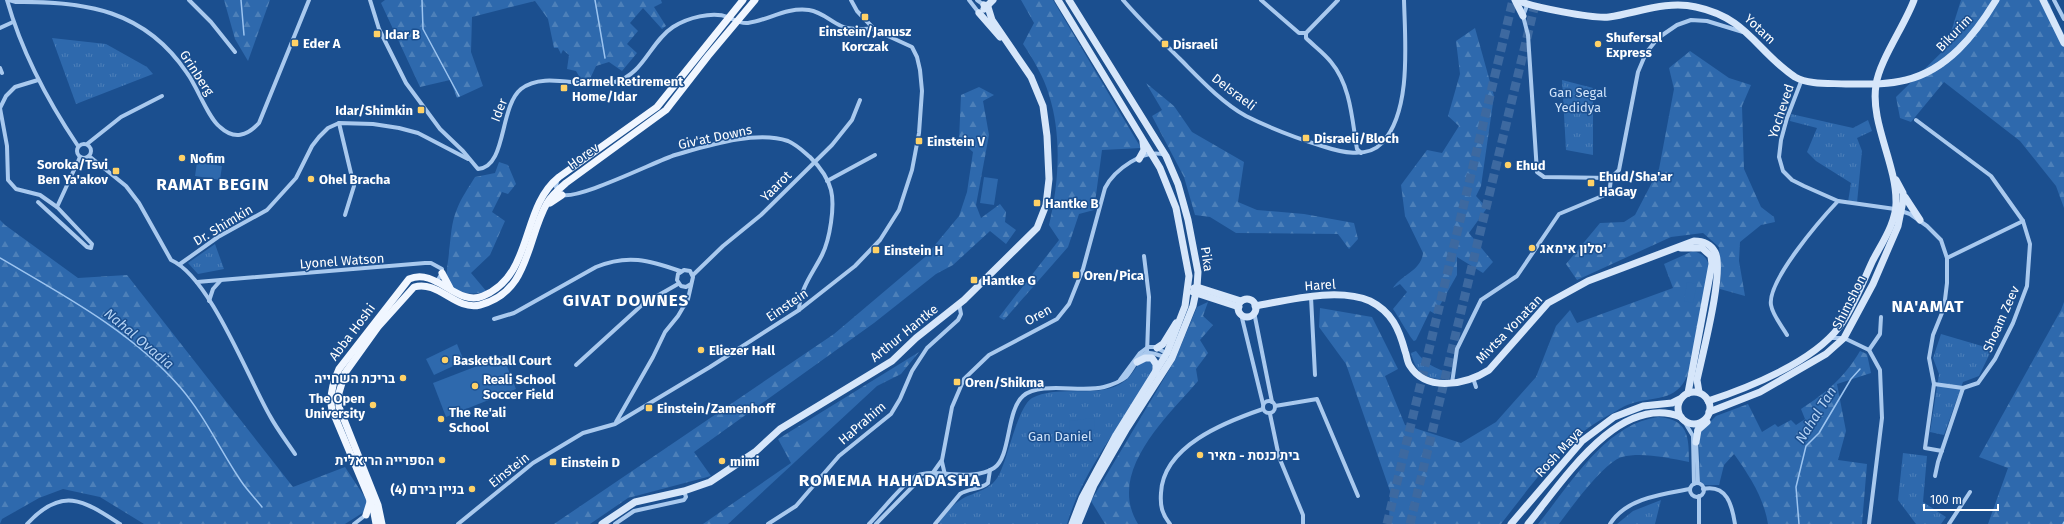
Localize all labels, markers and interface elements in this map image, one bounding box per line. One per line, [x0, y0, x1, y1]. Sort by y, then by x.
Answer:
street label: Yotam [1741, 11, 1779, 47]
street label: Bikurim [1933, 11, 1975, 55]
marker: Einstein/Janusz Korczak [860, 12, 870, 22]
place label: Einstein/Janusz Korczak [819, 24, 911, 54]
place label: Idar B [385, 27, 420, 42]
marker: Idar B [372, 29, 382, 39]
place label: Shufersal Express [1606, 30, 1662, 60]
place label: Eder A [303, 36, 341, 51]
place label: Disraeli [1173, 37, 1218, 52]
marker: Eder A [290, 38, 300, 48]
marker: Disraeli [1160, 39, 1170, 49]
marker: Shufersal Express [1593, 39, 1603, 49]
street label: Grinberg [177, 48, 217, 99]
street label: DeIsraeli [1209, 70, 1259, 114]
place label: Carmel Retirement Home/Idar [572, 74, 684, 104]
street label: Yocheved [1765, 82, 1797, 140]
marker: Carmel Retirement Home/Idar [559, 83, 569, 93]
park label: Gan Segal Yedidya [1549, 85, 1607, 115]
street label: Ider [488, 96, 510, 124]
place label: Idar/Shimkin [335, 103, 413, 118]
marker: Idar/Shimkin [416, 105, 426, 115]
street label: Giv'at Downs [677, 122, 753, 152]
place label: Disraeli/Bloch [1314, 131, 1399, 146]
marker: Disraeli/Bloch [1301, 133, 1311, 143]
place label: Einstein V [927, 134, 985, 149]
marker: Einstein V [914, 136, 924, 146]
street label: Horev [565, 139, 602, 172]
place label: Nofim [190, 151, 225, 166]
marker: Nofim [177, 153, 187, 163]
place label: Soroka/Tsvi Ben Ya'akov [37, 157, 108, 187]
place label: Ehud [1516, 158, 1546, 173]
marker: Ehud [1503, 160, 1513, 170]
marker: Soroka/Tsvi Ben Ya'akov [111, 166, 121, 176]
street label: Yaarot [758, 167, 795, 204]
place label: Ehud/Sha'ar HaGay [1599, 169, 1673, 199]
place label: Ohel Bracha [319, 172, 390, 187]
district label: RAMAT BEGIN [156, 174, 270, 195]
marker: Ohel Bracha [306, 174, 316, 184]
marker: Ehud/Sha'ar HaGay [1586, 178, 1596, 188]
place label: Hantke B [1045, 196, 1099, 211]
marker: Hantke B [1032, 198, 1042, 208]
street label: Dr. Shimkin [191, 201, 255, 249]
place label: סלון אימאג' [1540, 241, 1606, 256]
place label: Einstein H [884, 243, 943, 258]
marker: סלון אימאג' [1527, 243, 1537, 253]
marker: Einstein H [871, 245, 881, 255]
street label: Pika [1198, 246, 1216, 272]
street label: Lyonel Watson [299, 251, 385, 271]
place label: Oren/Pica [1084, 268, 1144, 283]
marker: Oren/Pica [1071, 270, 1081, 280]
place label: Hantke G [982, 273, 1036, 288]
street label: Shimshon [1829, 273, 1869, 331]
marker: Hantke G [969, 275, 979, 285]
street label: Harel [1304, 276, 1336, 294]
street label: Shoam Zeev [1980, 283, 2023, 354]
street label: Einstein [763, 286, 811, 324]
district label: GIVAT DOWNES [563, 290, 689, 311]
street label: Mivtsa Yonatan [1473, 292, 1545, 366]
district label: NA'AMAT [1891, 296, 1965, 317]
street label: Abba Hoshi [326, 301, 378, 363]
street label: Arthur Hantke [867, 301, 941, 365]
street label: Oren [1022, 302, 1054, 328]
water label: Nahal Ovadia [101, 305, 177, 373]
place label: Eliezer Hall [709, 343, 775, 358]
marker: Eliezer Hall [696, 345, 706, 355]
place label: Basketball Court [453, 353, 552, 368]
marker: Basketball Court [440, 355, 450, 365]
place label: בריכת השחייה [314, 371, 395, 386]
place label: Reali School Soccer Field [483, 372, 556, 402]
marker: בריכת השחייה [398, 373, 408, 383]
place label: Oren/Shikma [965, 375, 1044, 390]
marker: Oren/Shikma [952, 377, 962, 387]
marker: Reali School Soccer Field [470, 381, 480, 391]
water label: Nahal Tan [1792, 383, 1840, 447]
place label: The Open University [305, 391, 365, 421]
street label: HaPrahim [835, 399, 889, 447]
marker: The Open University [368, 400, 378, 410]
place label: Einstein/Zamenhoff [657, 401, 776, 416]
marker: Einstein/Zamenhoff [644, 403, 654, 413]
place label: The Re'ali School [449, 405, 506, 435]
marker: The Re'ali School [436, 414, 446, 424]
street label: Rosh Maya [1532, 424, 1586, 480]
park label: Gan Daniel [1028, 429, 1092, 444]
place label: בית כנסת - מאיר [1208, 448, 1300, 463]
street label: Einstein [486, 450, 532, 490]
marker: בית כנסת - מאיר [1195, 450, 1205, 460]
place label: הספרייה הריאלית [335, 453, 434, 468]
place label: mimi [730, 454, 760, 469]
marker: הספרייה הריאלית [437, 455, 447, 465]
place label: Einstein D [561, 455, 620, 470]
marker: mimi [717, 456, 727, 466]
marker: Einstein D [548, 457, 558, 467]
district label: ROMEMA HAHADASHA [799, 470, 981, 491]
place label: בניין בירם (4) [390, 482, 464, 497]
marker: בניין בירם (4) [467, 484, 477, 494]
scale bar [1924, 486, 1998, 512]
text: 100 m [1930, 493, 1962, 507]

